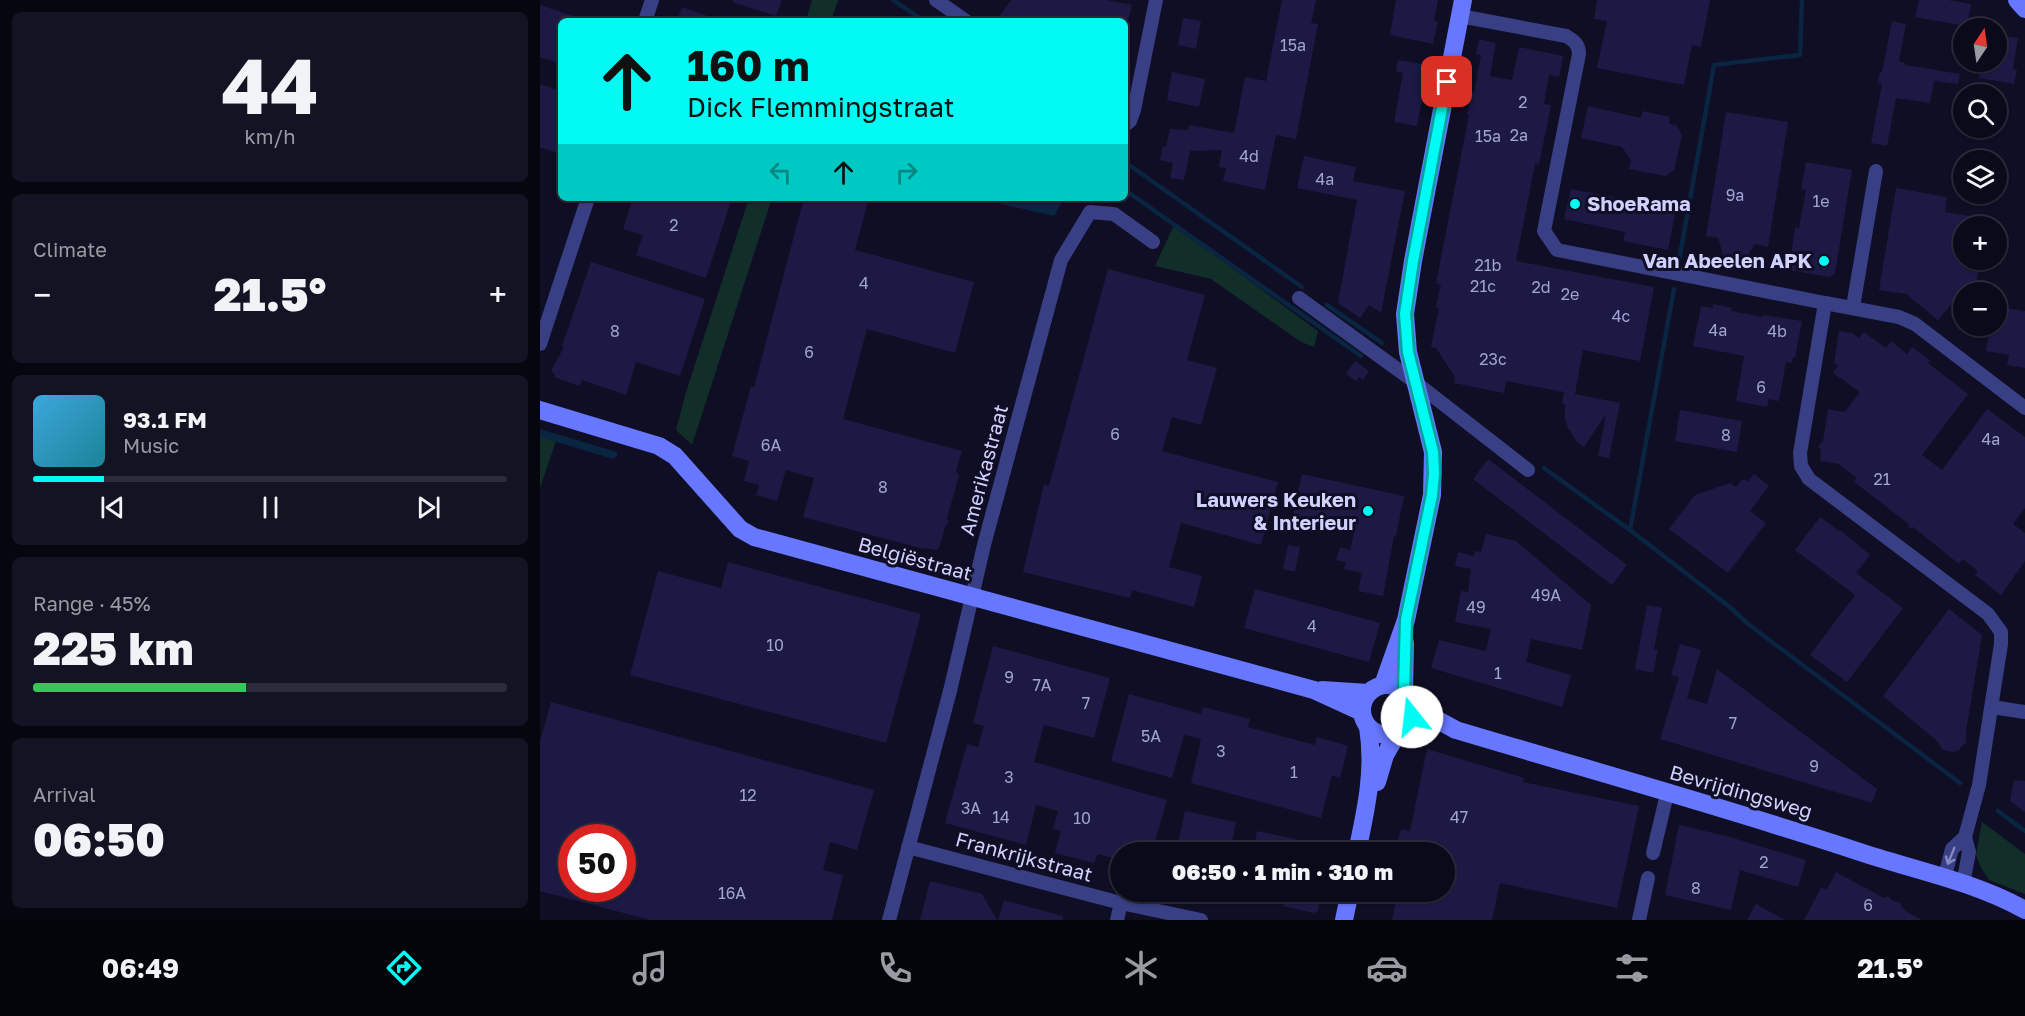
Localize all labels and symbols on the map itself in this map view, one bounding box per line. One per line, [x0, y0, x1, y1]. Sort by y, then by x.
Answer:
north arrow [1953, 18, 2007, 72]
house number: 15a [1280, 35, 1306, 55]
pin [1421, 56, 1472, 107]
house number: 2 [1518, 92, 1528, 112]
house number: 2a [1510, 125, 1528, 145]
house number: 15a [1475, 126, 1501, 146]
house number: 4d [1239, 146, 1259, 166]
house number: 4a [1316, 169, 1334, 189]
house number: 9a [1726, 185, 1744, 205]
place label: ShoeRama [1587, 191, 1691, 215]
house number: 1e [1812, 191, 1830, 211]
marker: ShoeRama [1568, 197, 1582, 211]
house number: 2 [669, 215, 679, 235]
place label: Van Abeelen APK [1643, 248, 1812, 272]
marker: Van Abeelen APK [1817, 254, 1831, 268]
house number: 21b [1475, 255, 1502, 275]
house number: 4 [859, 273, 869, 293]
house number: 21c [1470, 276, 1496, 296]
house number: 2d [1531, 277, 1551, 297]
house number: 2e [1561, 284, 1579, 304]
house number: 4c [1612, 306, 1631, 326]
house number: 4a [1709, 320, 1727, 340]
house number: 8 [610, 321, 620, 341]
house number: 4b [1767, 321, 1787, 341]
house number: 6 [804, 342, 814, 362]
house number: 23c [1479, 349, 1507, 369]
house number: 6 [1756, 377, 1766, 397]
street label: Amerikastraat [954, 401, 1012, 538]
house number: 6 [1110, 424, 1120, 444]
house number: 8 [1721, 425, 1731, 445]
house number: 4a [1982, 429, 2000, 449]
house number: 6A [761, 435, 781, 455]
house number: 21 [1873, 469, 1891, 489]
house number: 8 [878, 477, 888, 497]
place label: Lauwers Keuken & Interieur [1196, 487, 1356, 534]
marker: Lauwers Keuken & Interieur [1361, 504, 1375, 518]
street label: Belgiëstraat [856, 531, 975, 585]
house number: 49A [1531, 585, 1561, 605]
house number: 49 [1466, 597, 1486, 617]
house number: 4 [1307, 616, 1317, 636]
house number: 10 [766, 635, 784, 655]
house number: 1 [1494, 663, 1502, 683]
house number: 9 [1004, 667, 1014, 687]
house number: 7A [1032, 675, 1052, 695]
position arrow [1380, 685, 1444, 749]
house number: 7 [1082, 693, 1090, 713]
house number: 7 [1729, 713, 1737, 733]
house number: 5A [1141, 726, 1161, 746]
house number: 3 [1216, 741, 1226, 761]
house number: 9 [1809, 756, 1819, 776]
street label: Bevrijdingsweg [1667, 759, 1815, 823]
house number: 1 [1290, 762, 1298, 782]
house number: 3 [1004, 767, 1014, 787]
house number: 12 [739, 785, 757, 805]
house number: 3A [961, 798, 981, 818]
house number: 14 [992, 807, 1010, 827]
house number: 47 [1450, 807, 1468, 827]
house number: 10 [1073, 808, 1091, 828]
speed limit sign: 50 [558, 824, 636, 902]
street label: Frankrijkstraat [953, 826, 1095, 886]
one-way arrow [1945, 846, 1956, 864]
house number: 2 [1759, 852, 1769, 872]
house number: 8 [1691, 878, 1701, 898]
house number: 16A [718, 883, 746, 903]
house number: 6 [1863, 895, 1873, 915]

